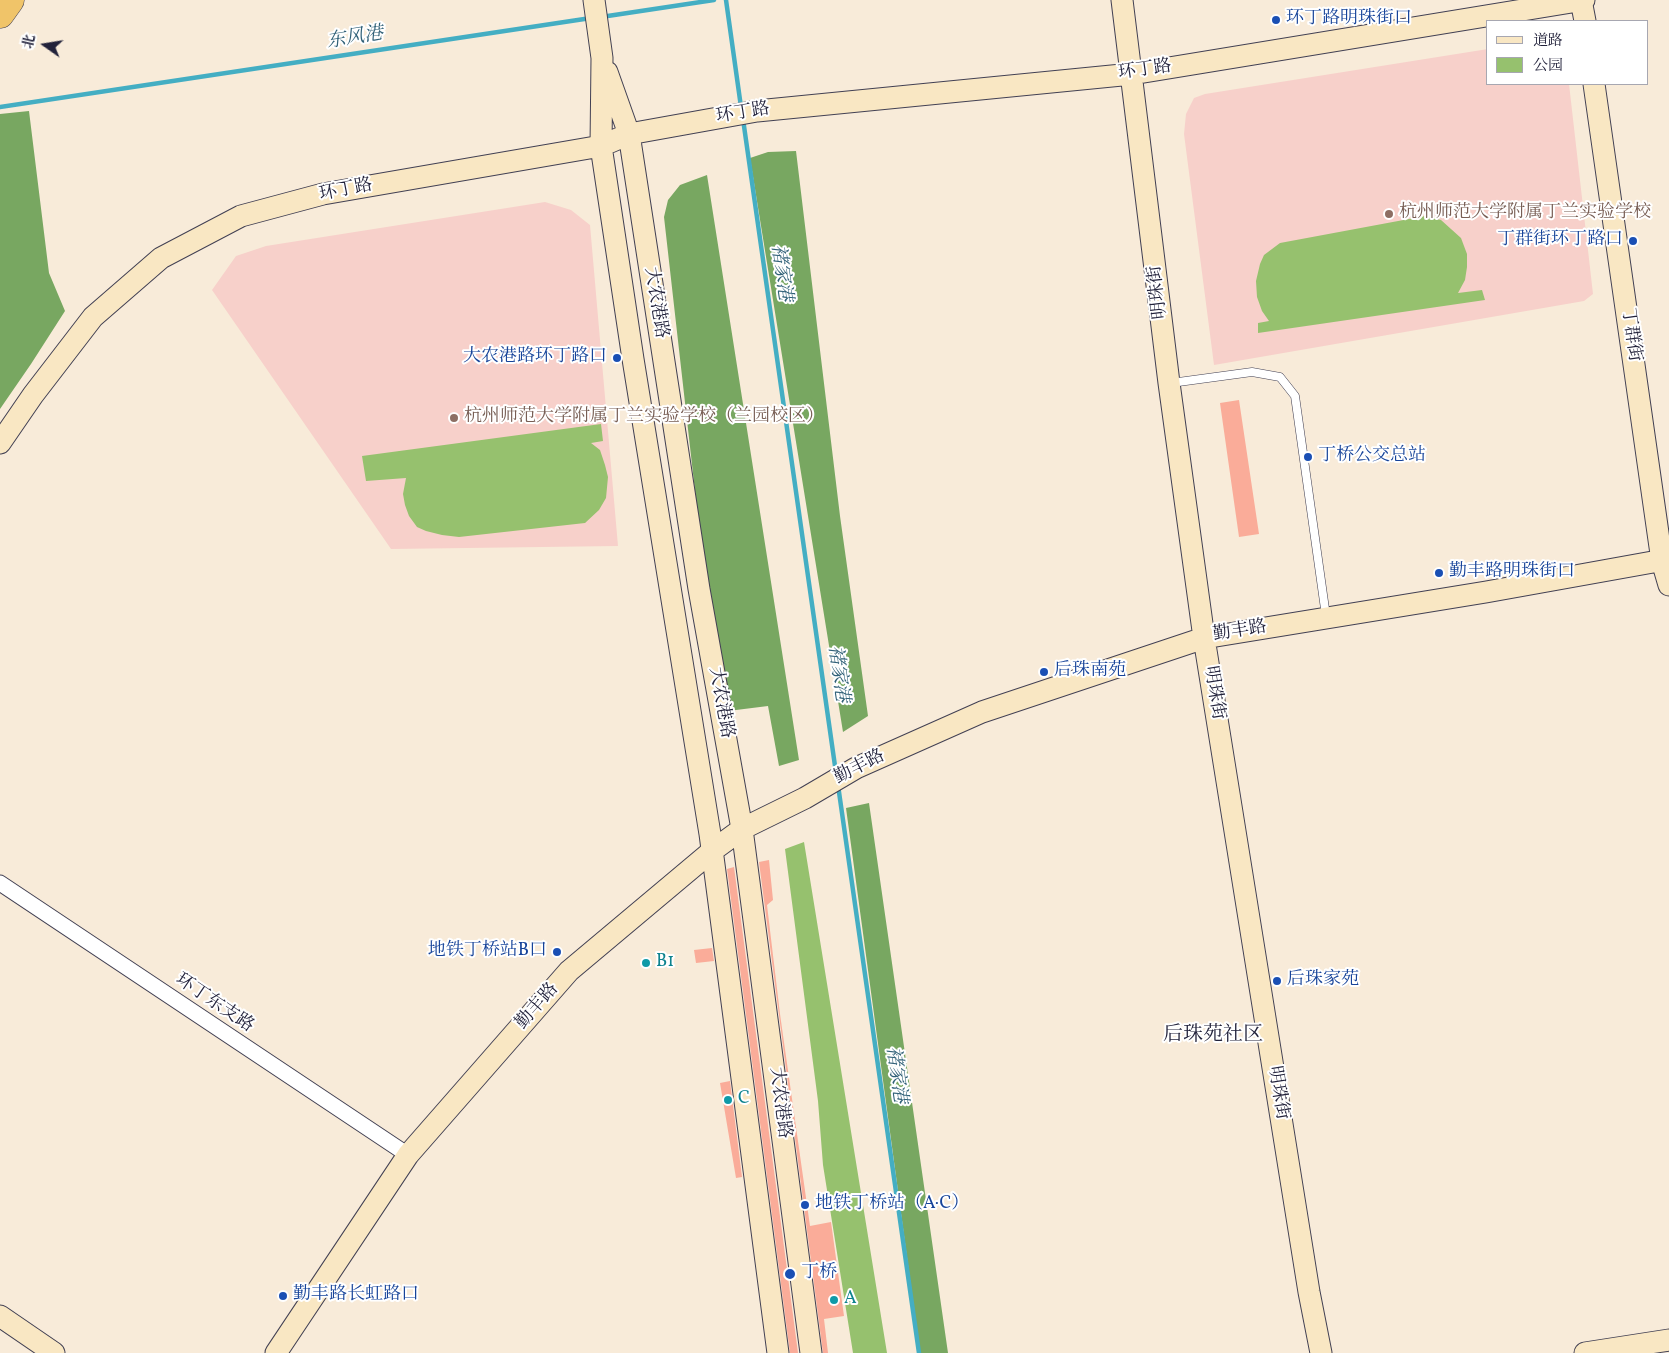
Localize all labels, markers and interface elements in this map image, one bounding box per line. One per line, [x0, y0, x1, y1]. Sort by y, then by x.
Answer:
place label: 环丁路明珠街口 [1286, 9, 1412, 31]
marker: 环丁路明珠街口 [1270, 14, 1282, 26]
north arrow [20, 20, 70, 70]
legend [1486, 20, 1649, 85]
water label: 东风港 [325, 23, 385, 55]
text: 道路 [1533, 31, 1563, 52]
text: 北 [19, 33, 41, 50]
text: 公园 [1533, 56, 1563, 77]
street label: 环丁路 [1117, 57, 1173, 85]
street label: 环丁路 [715, 99, 771, 129]
street label: 环丁路 [317, 175, 375, 207]
place label: 杭州师范大学附属丁兰实验学校 [1399, 203, 1651, 225]
marker: 杭州师范大学附属丁兰实验学校 [1383, 208, 1395, 220]
place label: 丁群街环丁路口 [1497, 230, 1623, 252]
marker: 丁群街环丁路口 [1627, 235, 1639, 247]
water label: 褚家港 [765, 243, 795, 303]
street label: 明珠街 [1145, 264, 1173, 320]
street label: 大农港路 [639, 266, 671, 340]
street label: 丁群街 [1616, 307, 1644, 363]
place label: 大农港路环丁路口 [463, 347, 607, 369]
marker: 大农港路环丁路口 [611, 352, 623, 364]
place label: 杭州师范大学附属丁兰实验学校（兰园校区） [464, 407, 824, 429]
marker: 杭州师范大学附属丁兰实验学校（兰园校区） [448, 412, 460, 424]
place label: 丁桥公交总站 [1318, 446, 1426, 468]
marker: 丁桥公交总站 [1302, 451, 1314, 463]
place label: 勤丰路明珠街口 [1449, 562, 1575, 584]
marker: 勤丰路明珠街口 [1433, 567, 1445, 579]
street label: 勤丰路 [1212, 617, 1268, 647]
water label: 褚家港 [822, 644, 852, 704]
place label: 后珠南苑 [1054, 661, 1126, 683]
street label: 明珠街 [1198, 665, 1228, 721]
street label: 大农港路 [703, 666, 737, 740]
marker: 后珠南苑 [1038, 666, 1050, 678]
street label: 勤丰路 [831, 746, 889, 790]
place label: 地铁丁桥站B口 [428, 941, 547, 963]
marker: 地铁丁桥站B口 [551, 946, 563, 958]
place label: B1 [656, 952, 674, 974]
marker: B1 [640, 957, 652, 969]
street label: 环丁东支路 [171, 970, 257, 1038]
place label: 后珠家苑 [1287, 970, 1359, 992]
marker: 后珠家苑 [1271, 975, 1283, 987]
street label: 勤丰路 [512, 980, 564, 1034]
district label: 后珠苑社区 [1163, 1024, 1263, 1048]
water label: 褚家港 [880, 1045, 910, 1105]
street label: 明珠街 [1262, 1065, 1292, 1121]
street label: 大农港路 [764, 1066, 794, 1140]
place label: C [738, 1089, 750, 1111]
marker: C [722, 1094, 734, 1106]
place label: 地铁丁桥站（A·C） [815, 1194, 969, 1216]
marker: 地铁丁桥站（A·C） [799, 1199, 811, 1211]
place label: 丁桥 [801, 1263, 837, 1285]
marker: 丁桥 [783, 1267, 797, 1281]
place label: 勤丰路长虹路口 [293, 1285, 419, 1307]
place label: A [844, 1289, 857, 1311]
marker: 勤丰路长虹路口 [277, 1290, 289, 1302]
marker: A [828, 1294, 840, 1306]

